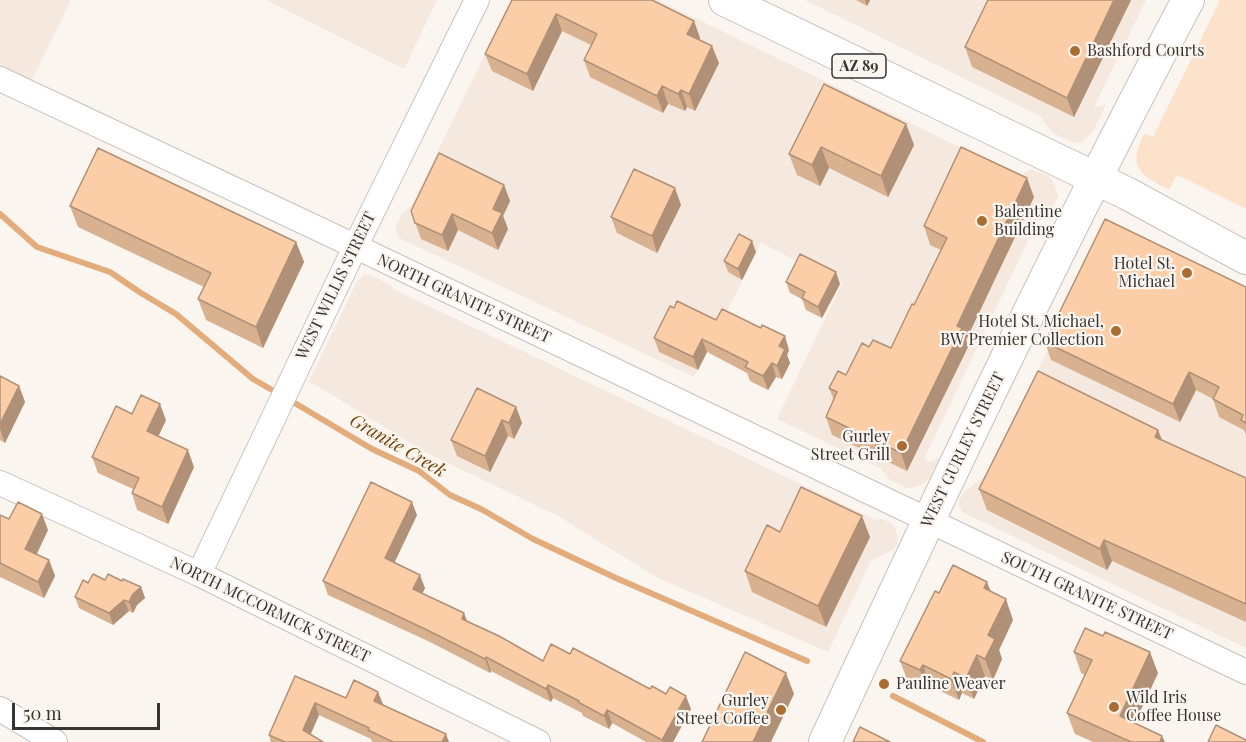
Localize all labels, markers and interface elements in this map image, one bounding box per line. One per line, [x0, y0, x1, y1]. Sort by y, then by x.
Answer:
place label: Bashford Courts [1087, 41, 1204, 61]
marker: Bashford Courts [1068, 44, 1082, 58]
road number: AZ 89 [832, 54, 886, 78]
place label: Balentine Building [994, 202, 1062, 240]
street label: WEST WILLIS STREET [292, 209, 380, 363]
marker: Balentine Building [975, 214, 989, 228]
street label: NORTH GRANITE STREET [374, 250, 554, 348]
place label: Hotel St. Michael [1114, 254, 1175, 292]
marker: Hotel St. Michael [1180, 266, 1194, 280]
place label: Hotel St. Michael, BW Premier Collection [940, 312, 1104, 350]
marker: Hotel St. Michael, BW Premier Collection [1109, 324, 1123, 338]
street label: WEST GURLEY STREET [917, 369, 1009, 531]
water label: Granite Creek [346, 410, 450, 482]
place label: Gurley Street Grill [811, 427, 890, 465]
marker: Gurley Street Grill [895, 439, 909, 453]
street label: SOUTH GRANITE STREET [998, 548, 1176, 644]
street label: NORTH MCCORMICK STREET [167, 553, 373, 667]
place label: Pauline Weaver [896, 674, 1006, 694]
marker: Pauline Weaver [877, 677, 891, 691]
place label: Wild Iris Coffee House [1126, 688, 1221, 726]
scale bar [15, 691, 164, 729]
place label: Gurley Street Coffee [676, 691, 769, 729]
marker: Wild Iris Coffee House [1107, 700, 1121, 714]
text: 50 m [23, 701, 62, 725]
marker: Gurley Street Coffee [774, 703, 788, 717]

